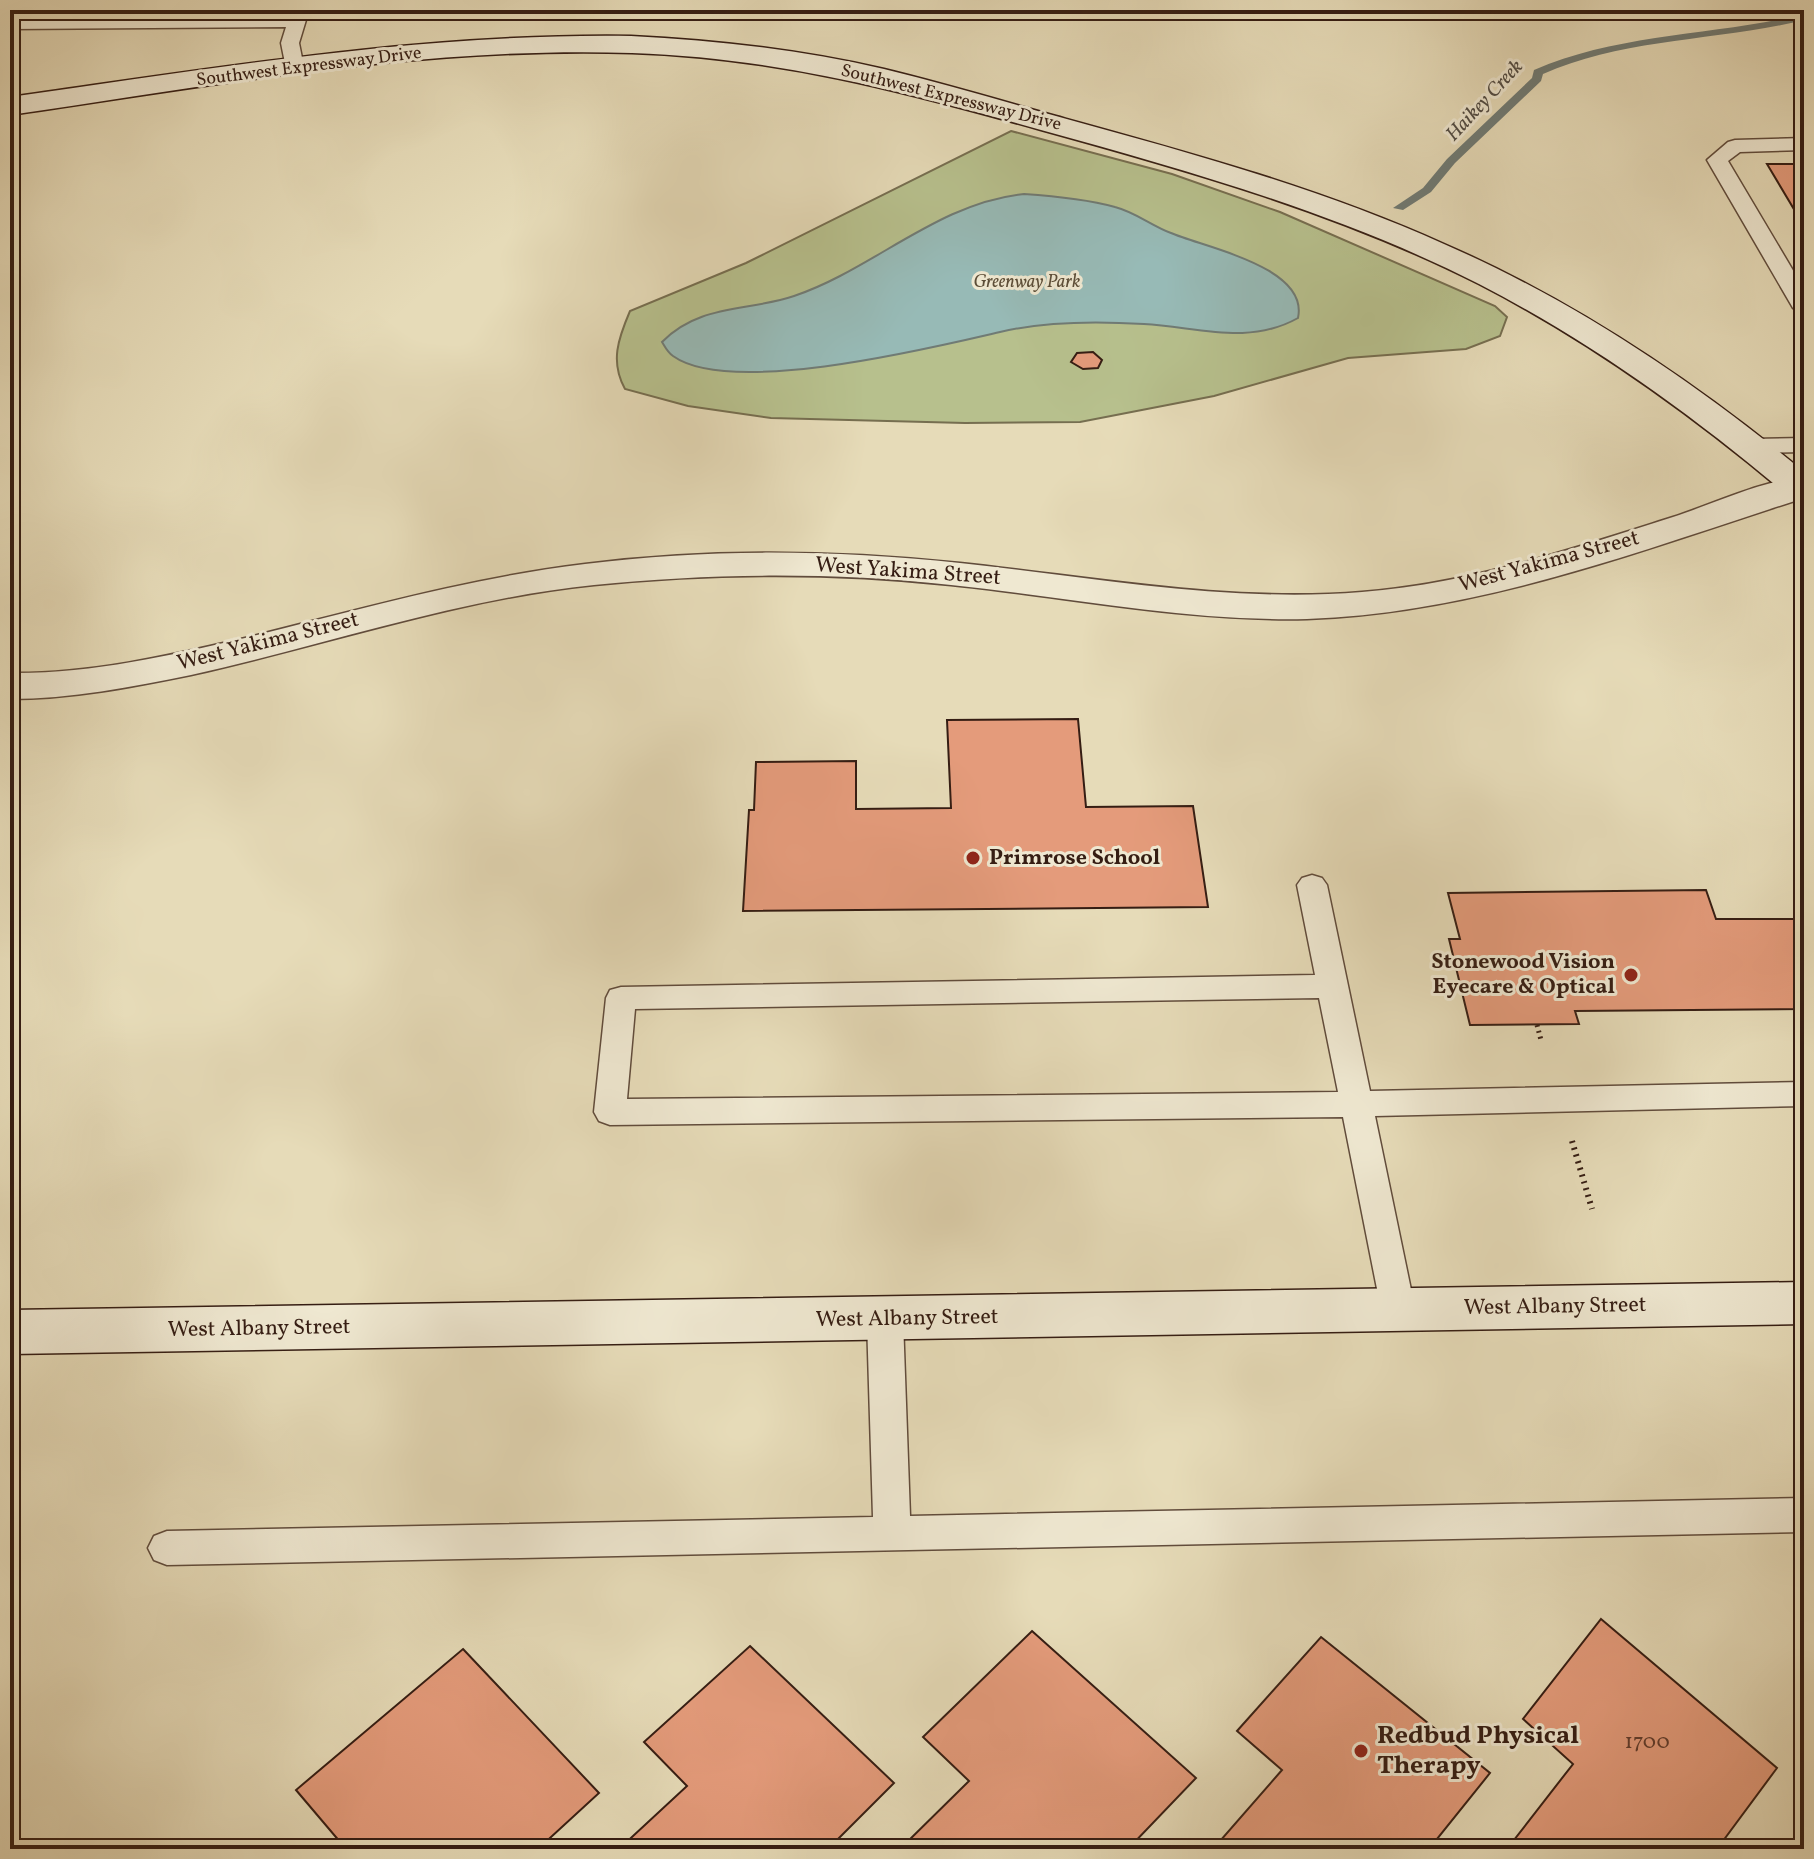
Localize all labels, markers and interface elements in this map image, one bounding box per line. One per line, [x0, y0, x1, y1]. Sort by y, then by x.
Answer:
street label: Southwest Expressway Drive [195, 41, 423, 93]
water label: Haikey Creek [1440, 54, 1530, 148]
street label: Southwest Expressway Drive [838, 58, 1064, 138]
park label: Greenway Park [974, 270, 1080, 295]
street label: West Yakima Street [1455, 523, 1643, 601]
street label: West Yakima Street [814, 550, 1002, 594]
street label: West Yakima Street [174, 604, 362, 680]
place label: Primrose School [989, 843, 1160, 874]
marker: Primrose School [964, 849, 982, 867]
place label: Stonewood Vision Eyecare & Optical [1431, 947, 1615, 1003]
marker: Stonewood Vision Eyecare & Optical [1622, 966, 1640, 984]
street label: West Albany Street [1463, 1290, 1647, 1324]
street label: West Albany Street [815, 1302, 999, 1336]
street label: West Albany Street [167, 1312, 351, 1346]
place label: Redbud Physical Therapy [1377, 1718, 1579, 1784]
house number: 1700 [1624, 1727, 1670, 1758]
marker: Redbud Physical Therapy [1352, 1742, 1370, 1760]

